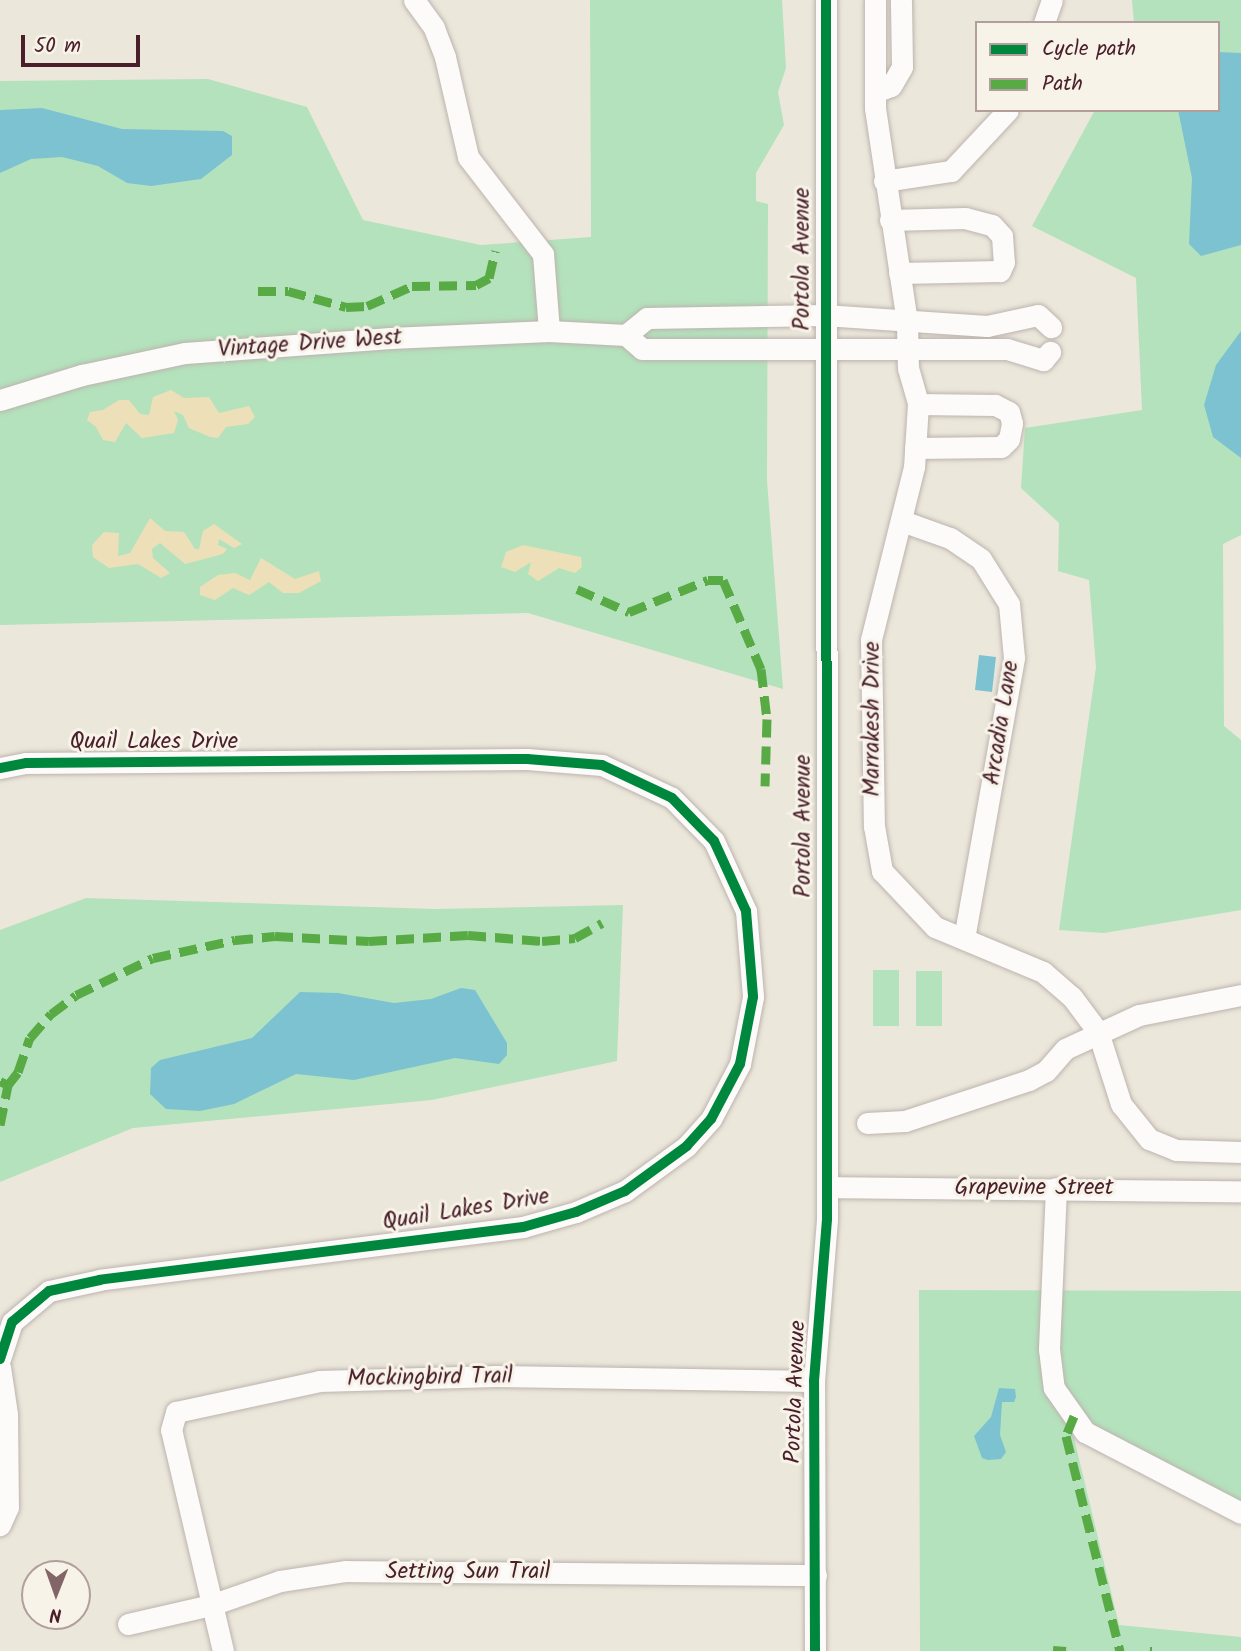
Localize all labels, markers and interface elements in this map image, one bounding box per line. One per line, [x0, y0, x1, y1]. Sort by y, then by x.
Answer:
scale bar [24, 21, 144, 65]
legend [975, 21, 1220, 112]
text: 50 m [34, 30, 81, 63]
text: Cycle path [1042, 33, 1136, 66]
text: Path [1042, 68, 1083, 101]
street label: Portola Avenue [789, 187, 817, 331]
street label: Vintage Drive West [217, 324, 403, 364]
street label: Marrakesh Drive [859, 641, 887, 797]
street label: Arcadia Lane [979, 659, 1025, 787]
street label: Quail Lakes Drive [70, 728, 238, 756]
street label: Portola Avenue [790, 754, 818, 898]
street label: Grapevine Street [954, 1174, 1114, 1202]
street label: Quail Lakes Drive [381, 1183, 551, 1237]
street label: Portola Avenue [780, 1320, 812, 1464]
street label: Mockingbird Trail [347, 1363, 513, 1393]
street label: Setting Sun Trail [386, 1558, 550, 1586]
north arrow [21, 1560, 91, 1630]
text: N [49, 1599, 62, 1629]

